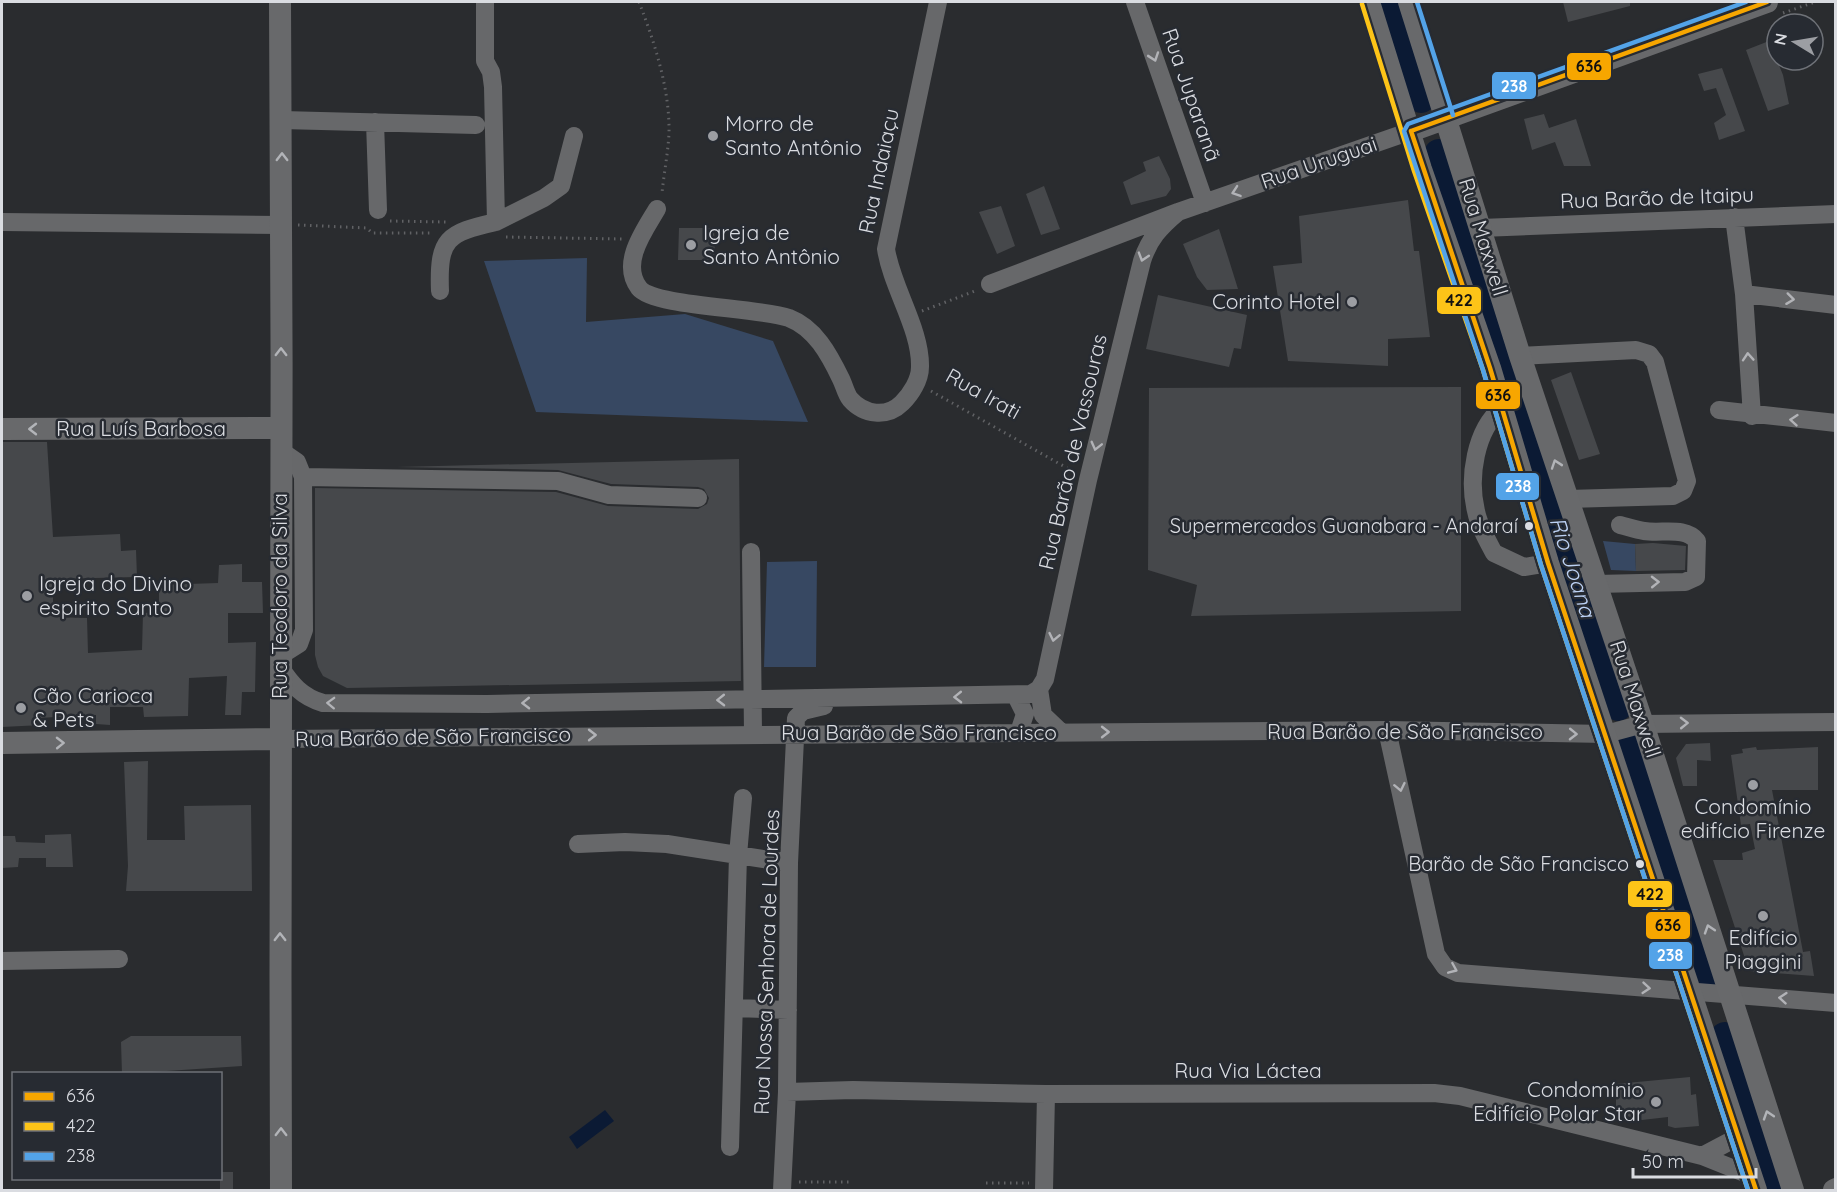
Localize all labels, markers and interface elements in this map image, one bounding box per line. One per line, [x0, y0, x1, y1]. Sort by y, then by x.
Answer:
north arrow [1765, 12, 1825, 72]
street label: Rua Juparanã [1157, 25, 1227, 165]
text: N [1769, 31, 1791, 47]
one-way arrow [1146, 51, 1159, 62]
line badge: 636 [1566, 52, 1612, 81]
text: 636 [1576, 56, 1602, 76]
line badge: 238 [1491, 71, 1537, 100]
text: 238 [1501, 76, 1527, 96]
street label: Rua Indaiaçu [852, 106, 904, 236]
place label: Morro de Santo Antônio [725, 110, 862, 160]
marker: Morro de Santo Antônio [706, 129, 720, 143]
street label: Rua Uruguai [1257, 130, 1380, 194]
one-way arrow [276, 153, 288, 162]
street label: Rua Maxwell [1454, 175, 1514, 299]
street label: Rua Barão de Itaipu [1559, 181, 1754, 213]
one-way arrow [1232, 185, 1242, 198]
place label: Igreja de Santo Antônio [703, 219, 840, 269]
marker: Igreja de Santo Antônio [684, 238, 698, 252]
one-way arrow [1138, 251, 1150, 262]
line badge: 422 [1436, 286, 1482, 315]
place label: Corinto Hotel [1212, 288, 1340, 314]
text: 422 [1445, 290, 1473, 310]
one-way arrow [1785, 293, 1794, 305]
marker: Corinto Hotel [1345, 295, 1359, 309]
street label: Rua Barão de Vassouras [1032, 331, 1112, 572]
one-way arrow [275, 348, 287, 357]
one-way arrow [1742, 353, 1755, 362]
street label: Rua Irati [941, 362, 1026, 424]
line badge: 636 [1475, 381, 1521, 410]
text: 636 [1485, 385, 1511, 405]
one-way arrow [1789, 414, 1798, 427]
street label: Rua Luís Barbosa [56, 415, 226, 441]
one-way arrow [29, 423, 38, 435]
one-way arrow [1091, 441, 1104, 451]
one-way arrow [1551, 460, 1564, 470]
line badge: 238 [1495, 472, 1540, 501]
text: 238 [1505, 476, 1531, 496]
street label: Rua Teodoro da Silva [266, 493, 292, 699]
place label: Supermercados Guanabara - Andaraí [1170, 513, 1519, 538]
water label: Rio Joana [1544, 513, 1603, 622]
marker: Supermercados Guanabara - Andaraí [1523, 520, 1535, 532]
place label: Igreja do Divino espirito Santo [39, 570, 192, 620]
one-way arrow [1650, 576, 1659, 589]
marker: Igreja do Divino espirito Santo [20, 589, 34, 603]
one-way arrow [1048, 632, 1061, 642]
street label: Rua Maxwell [1605, 637, 1667, 761]
place label: Cão Carioca & Pets [33, 682, 153, 732]
one-way arrow [953, 691, 962, 703]
one-way arrow [716, 694, 725, 706]
one-way arrow [326, 696, 335, 709]
one-way arrow [521, 697, 530, 709]
marker: Cão Carioca & Pets [14, 701, 28, 715]
one-way arrow [1679, 717, 1688, 730]
street label: Rua Barão de São Francisco [1267, 718, 1543, 744]
street label: Rua Barão de São Francisco [781, 719, 1057, 745]
street label: Rua Barão de São Francisco [295, 721, 571, 751]
one-way arrow [1101, 726, 1110, 738]
one-way arrow [1569, 727, 1578, 740]
one-way arrow [588, 729, 597, 741]
one-way arrow [55, 737, 64, 749]
marker: Condomínio edifício Firenze [1746, 778, 1760, 792]
one-way arrow [1393, 782, 1406, 792]
place label: Condomínio edifício Firenze [1681, 793, 1825, 843]
street label: Rua Nossa Senhora de Lourdes [748, 809, 784, 1115]
place label: Barão de São Francisco [1408, 851, 1629, 876]
marker: Barão de São Francisco [1634, 858, 1646, 870]
line badge: 422 [1627, 880, 1673, 908]
text: 422 [1636, 884, 1664, 904]
marker: Edifício Piaggini [1756, 909, 1770, 923]
line badge: 636 [1645, 911, 1691, 940]
text: 636 [1655, 915, 1681, 935]
one-way arrow [1704, 924, 1716, 935]
place label: Edifício Piaggini [1724, 924, 1802, 974]
one-way arrow [274, 933, 286, 942]
line badge: 238 [1648, 941, 1693, 970]
text: 238 [1657, 945, 1683, 965]
one-way arrow [1447, 962, 1458, 974]
one-way arrow [1642, 981, 1651, 994]
one-way arrow [1778, 992, 1787, 1005]
street label: Rua Via Láctea [1174, 1057, 1322, 1083]
legend [12, 1072, 222, 1180]
place label: Condomínio Edifício Polar Star [1473, 1076, 1644, 1126]
text: 636 [66, 1084, 95, 1107]
marker: Condomínio Edifício Polar Star [1649, 1095, 1663, 1109]
one-way arrow [1763, 1110, 1776, 1121]
text: 422 [66, 1114, 95, 1137]
one-way arrow [275, 1128, 287, 1137]
scale bar [1633, 1141, 1756, 1179]
text: 238 [66, 1144, 95, 1167]
text: 50 m [1642, 1150, 1684, 1173]

